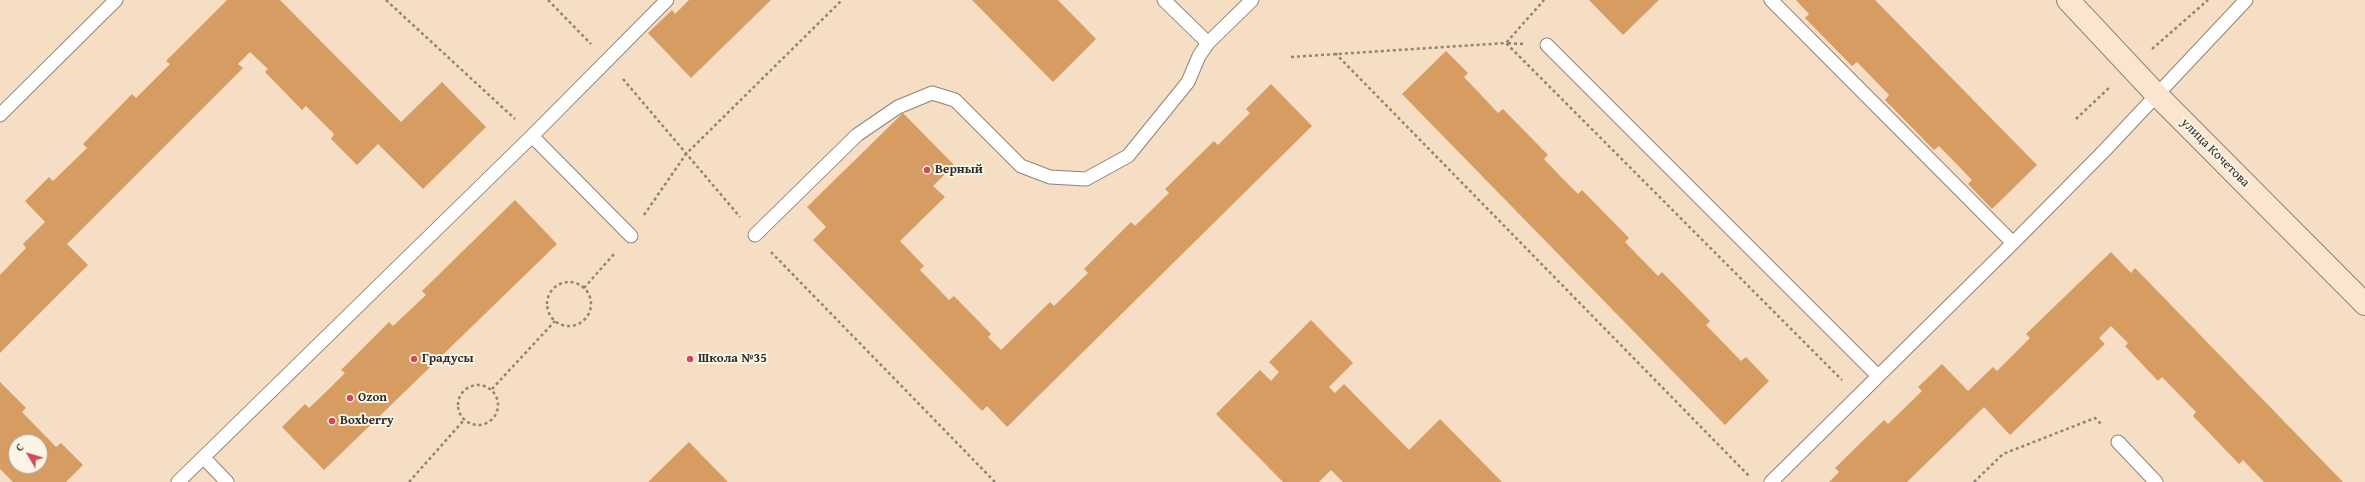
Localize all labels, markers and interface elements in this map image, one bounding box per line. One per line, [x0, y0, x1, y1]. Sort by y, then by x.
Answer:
street label: улица Кочетова [2177, 115, 2253, 191]
place label: Верный [935, 162, 983, 178]
marker: Верный [922, 165, 932, 175]
place label: Градусы [422, 351, 474, 367]
place label: Школа №35 [698, 351, 767, 367]
marker: Градусы [409, 354, 419, 364]
marker: Школа №35 [685, 354, 695, 364]
place label: Ozon [358, 390, 387, 406]
marker: Ozon [345, 393, 355, 403]
place label: Boxberry [340, 413, 394, 429]
marker: Boxberry [327, 416, 337, 426]
north arrow [8, 434, 48, 474]
text: С [11, 440, 28, 455]

